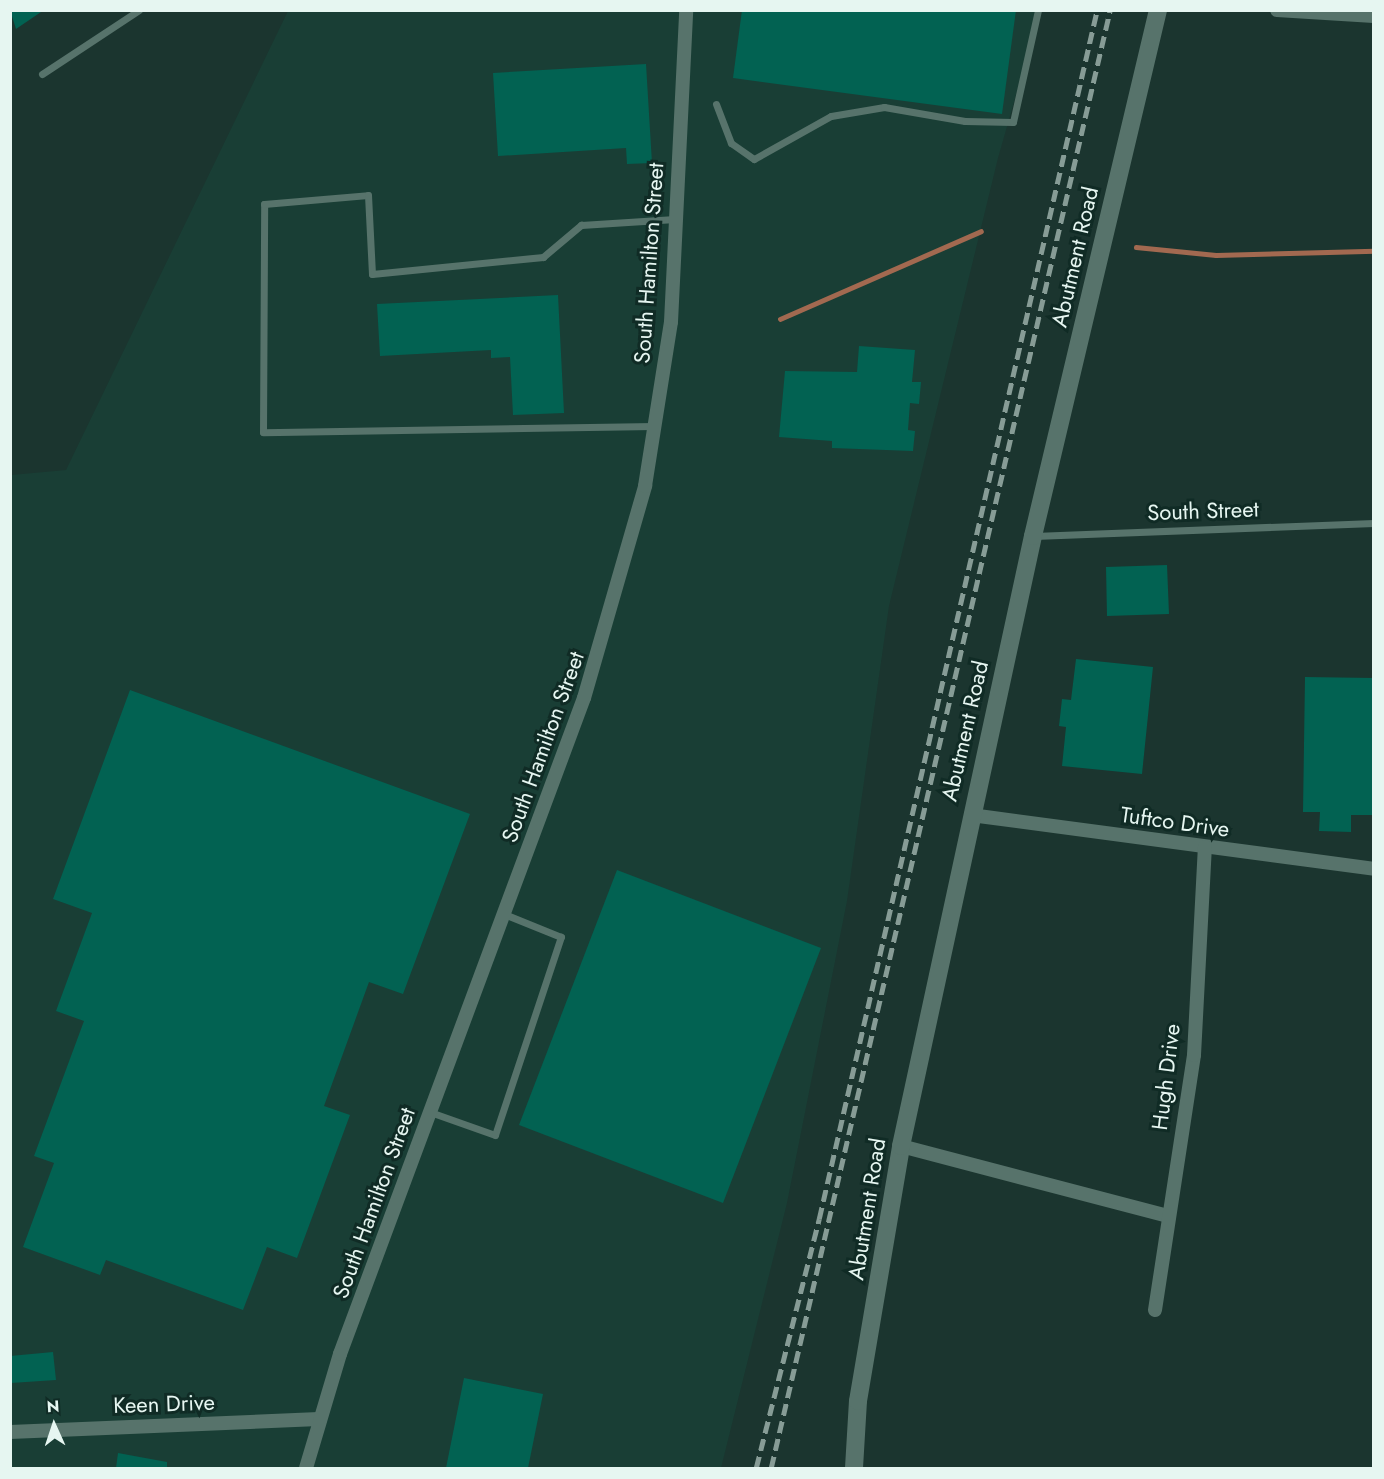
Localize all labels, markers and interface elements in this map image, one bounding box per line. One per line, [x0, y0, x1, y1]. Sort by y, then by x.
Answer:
street label: South Hamilton Street [629, 162, 669, 364]
street label: Abutment Road [1046, 184, 1104, 330]
street label: South Street [1147, 496, 1259, 526]
street label: South Hamilton Street [496, 648, 590, 846]
street label: Abutment Road [936, 658, 994, 804]
street label: Tuftco Drive [1119, 801, 1231, 843]
street label: Hugh Drive [1146, 1022, 1186, 1132]
street label: South Hamilton Street [327, 1104, 421, 1302]
street label: Abutment Road [843, 1136, 891, 1282]
street label: Keen Drive [113, 1389, 215, 1419]
north arrow [24, 1395, 84, 1455]
text: N [46, 1395, 60, 1418]

